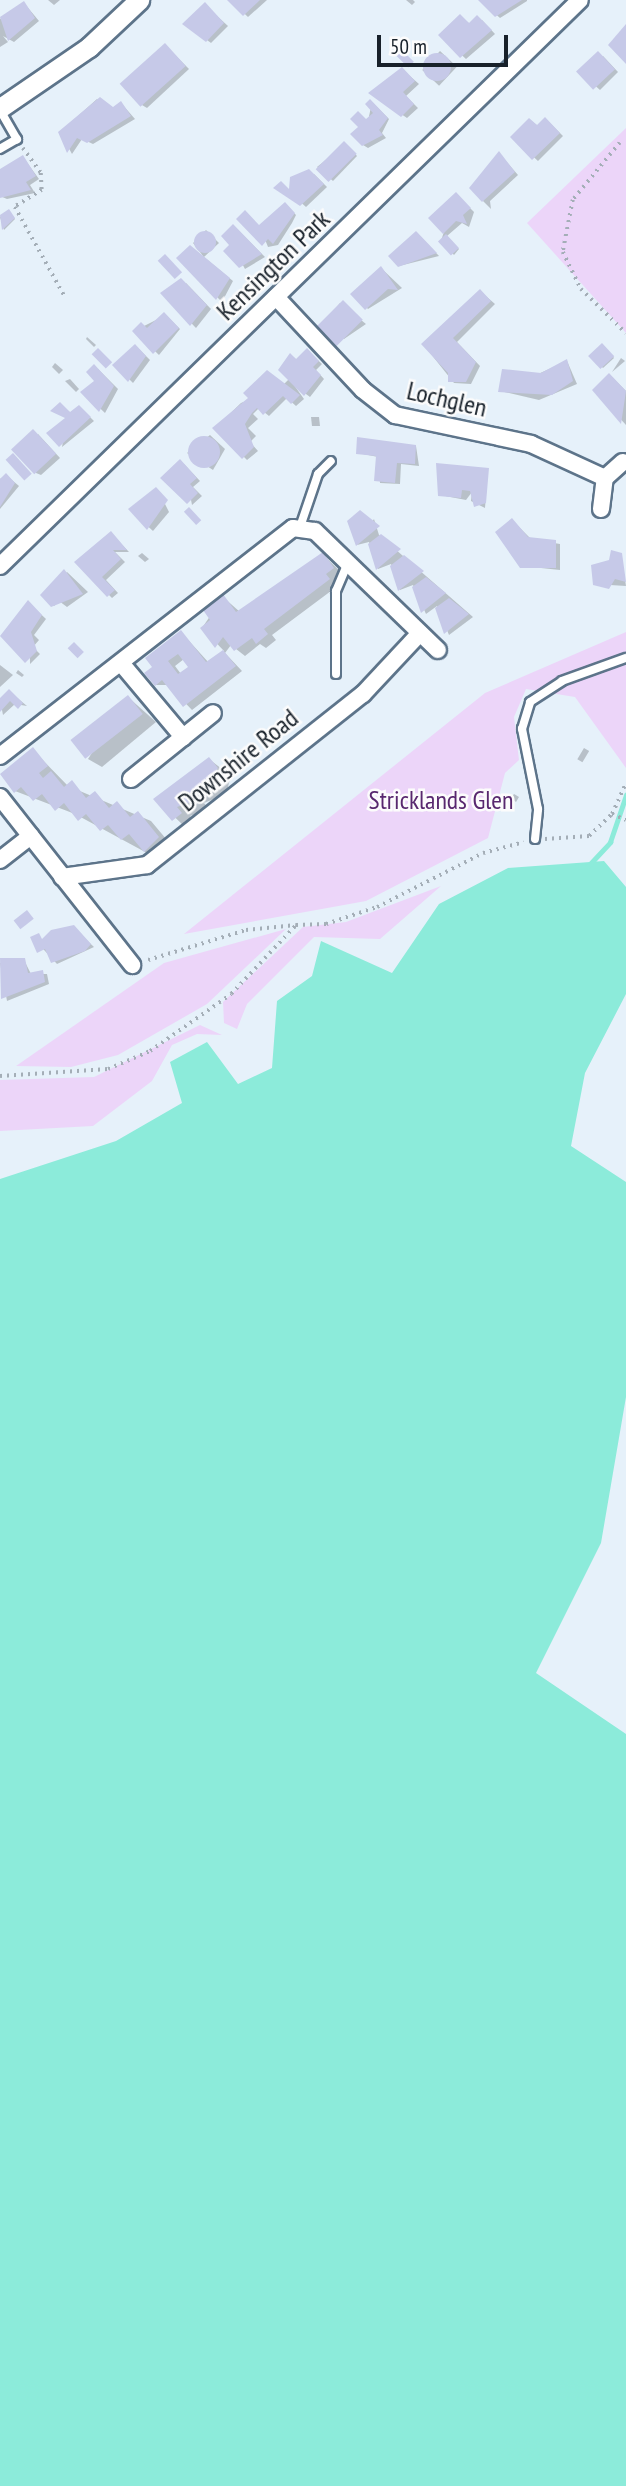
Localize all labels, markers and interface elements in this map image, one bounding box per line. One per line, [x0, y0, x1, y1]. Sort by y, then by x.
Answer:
scale bar [381, 21, 512, 65]
text: 50 m [390, 33, 427, 60]
street label: Kensington Park [210, 203, 336, 327]
street label: Lochglen [404, 375, 490, 423]
street label: Downshire Road [172, 702, 304, 818]
park label: Stricklands Glen [369, 784, 513, 816]

